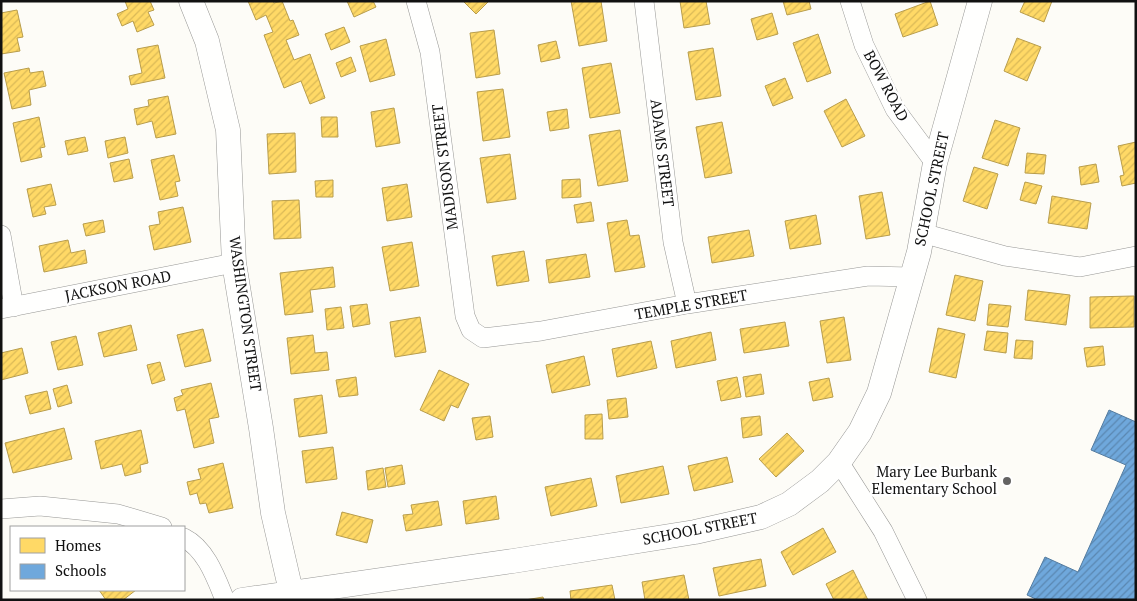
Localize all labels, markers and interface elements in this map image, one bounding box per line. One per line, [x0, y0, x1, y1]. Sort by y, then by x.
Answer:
street label: BOW ROAD [860, 47, 914, 125]
street label: ADAMS STREET [646, 98, 680, 208]
street label: MADISON STREET [426, 103, 462, 231]
street label: SCHOOL STREET [909, 130, 953, 248]
street label: WASHINGTON STREET [225, 235, 267, 393]
street label: JACKSON ROAD [63, 265, 173, 305]
street label: TEMPLE STREET [633, 284, 749, 324]
place label: Mary Lee Burbank Elementary School [871, 461, 997, 498]
marker: Mary Lee Burbank Elementary School [1001, 475, 1013, 487]
street label: SCHOOL STREET [641, 507, 759, 549]
legend [10, 526, 185, 591]
text: Homes [55, 535, 101, 555]
text: Schools [55, 560, 106, 580]

